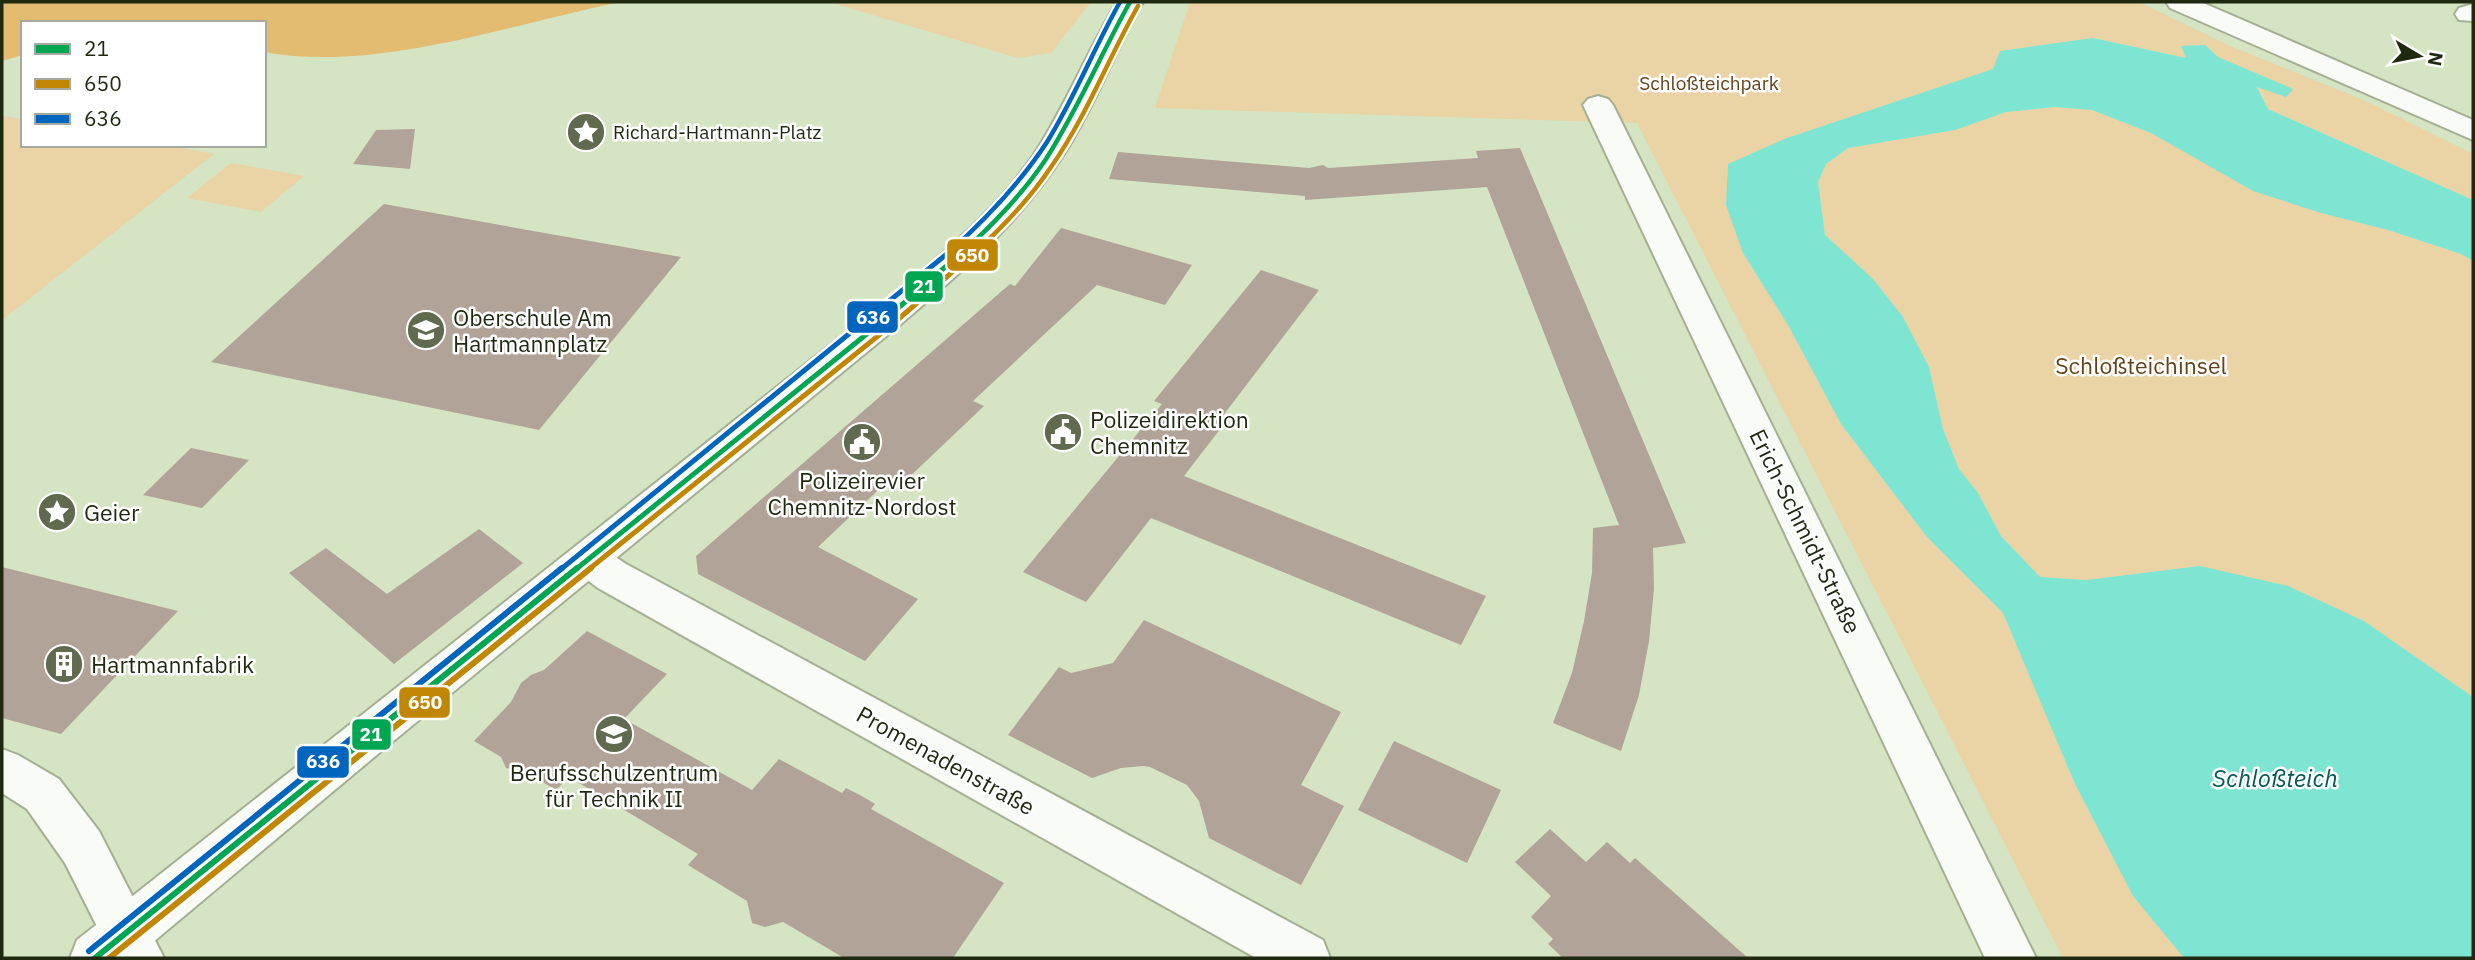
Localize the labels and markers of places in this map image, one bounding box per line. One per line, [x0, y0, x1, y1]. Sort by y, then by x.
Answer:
place icon: Richard-Hartmann-Platz [565, 111, 607, 153]
place label: Richard-Hartmann-Platz [613, 120, 822, 144]
place label: Oberschule Am Hartmannplatz [453, 302, 612, 358]
school or university icon: Oberschule Am Hartmannplatz [405, 309, 447, 351]
place label: Polizeidirektion Chemnitz [1090, 404, 1249, 460]
public building icon: Polizeidirektion Chemnitz [1042, 411, 1084, 453]
public building icon: Polizeirevier Chemnitz-Nordost [841, 421, 883, 463]
place label: Polizeirevier Chemnitz-Nordost [767, 465, 957, 521]
place icon: Geier [36, 491, 78, 533]
place label: Geier [84, 497, 140, 527]
building icon: Hartmannfabrik [43, 643, 85, 685]
place label: Hartmannfabrik [91, 649, 254, 679]
school or university icon: Berufsschulzentrum für Technik II [593, 713, 635, 755]
place label: Berufsschulzentrum für Technik II [510, 757, 718, 813]

